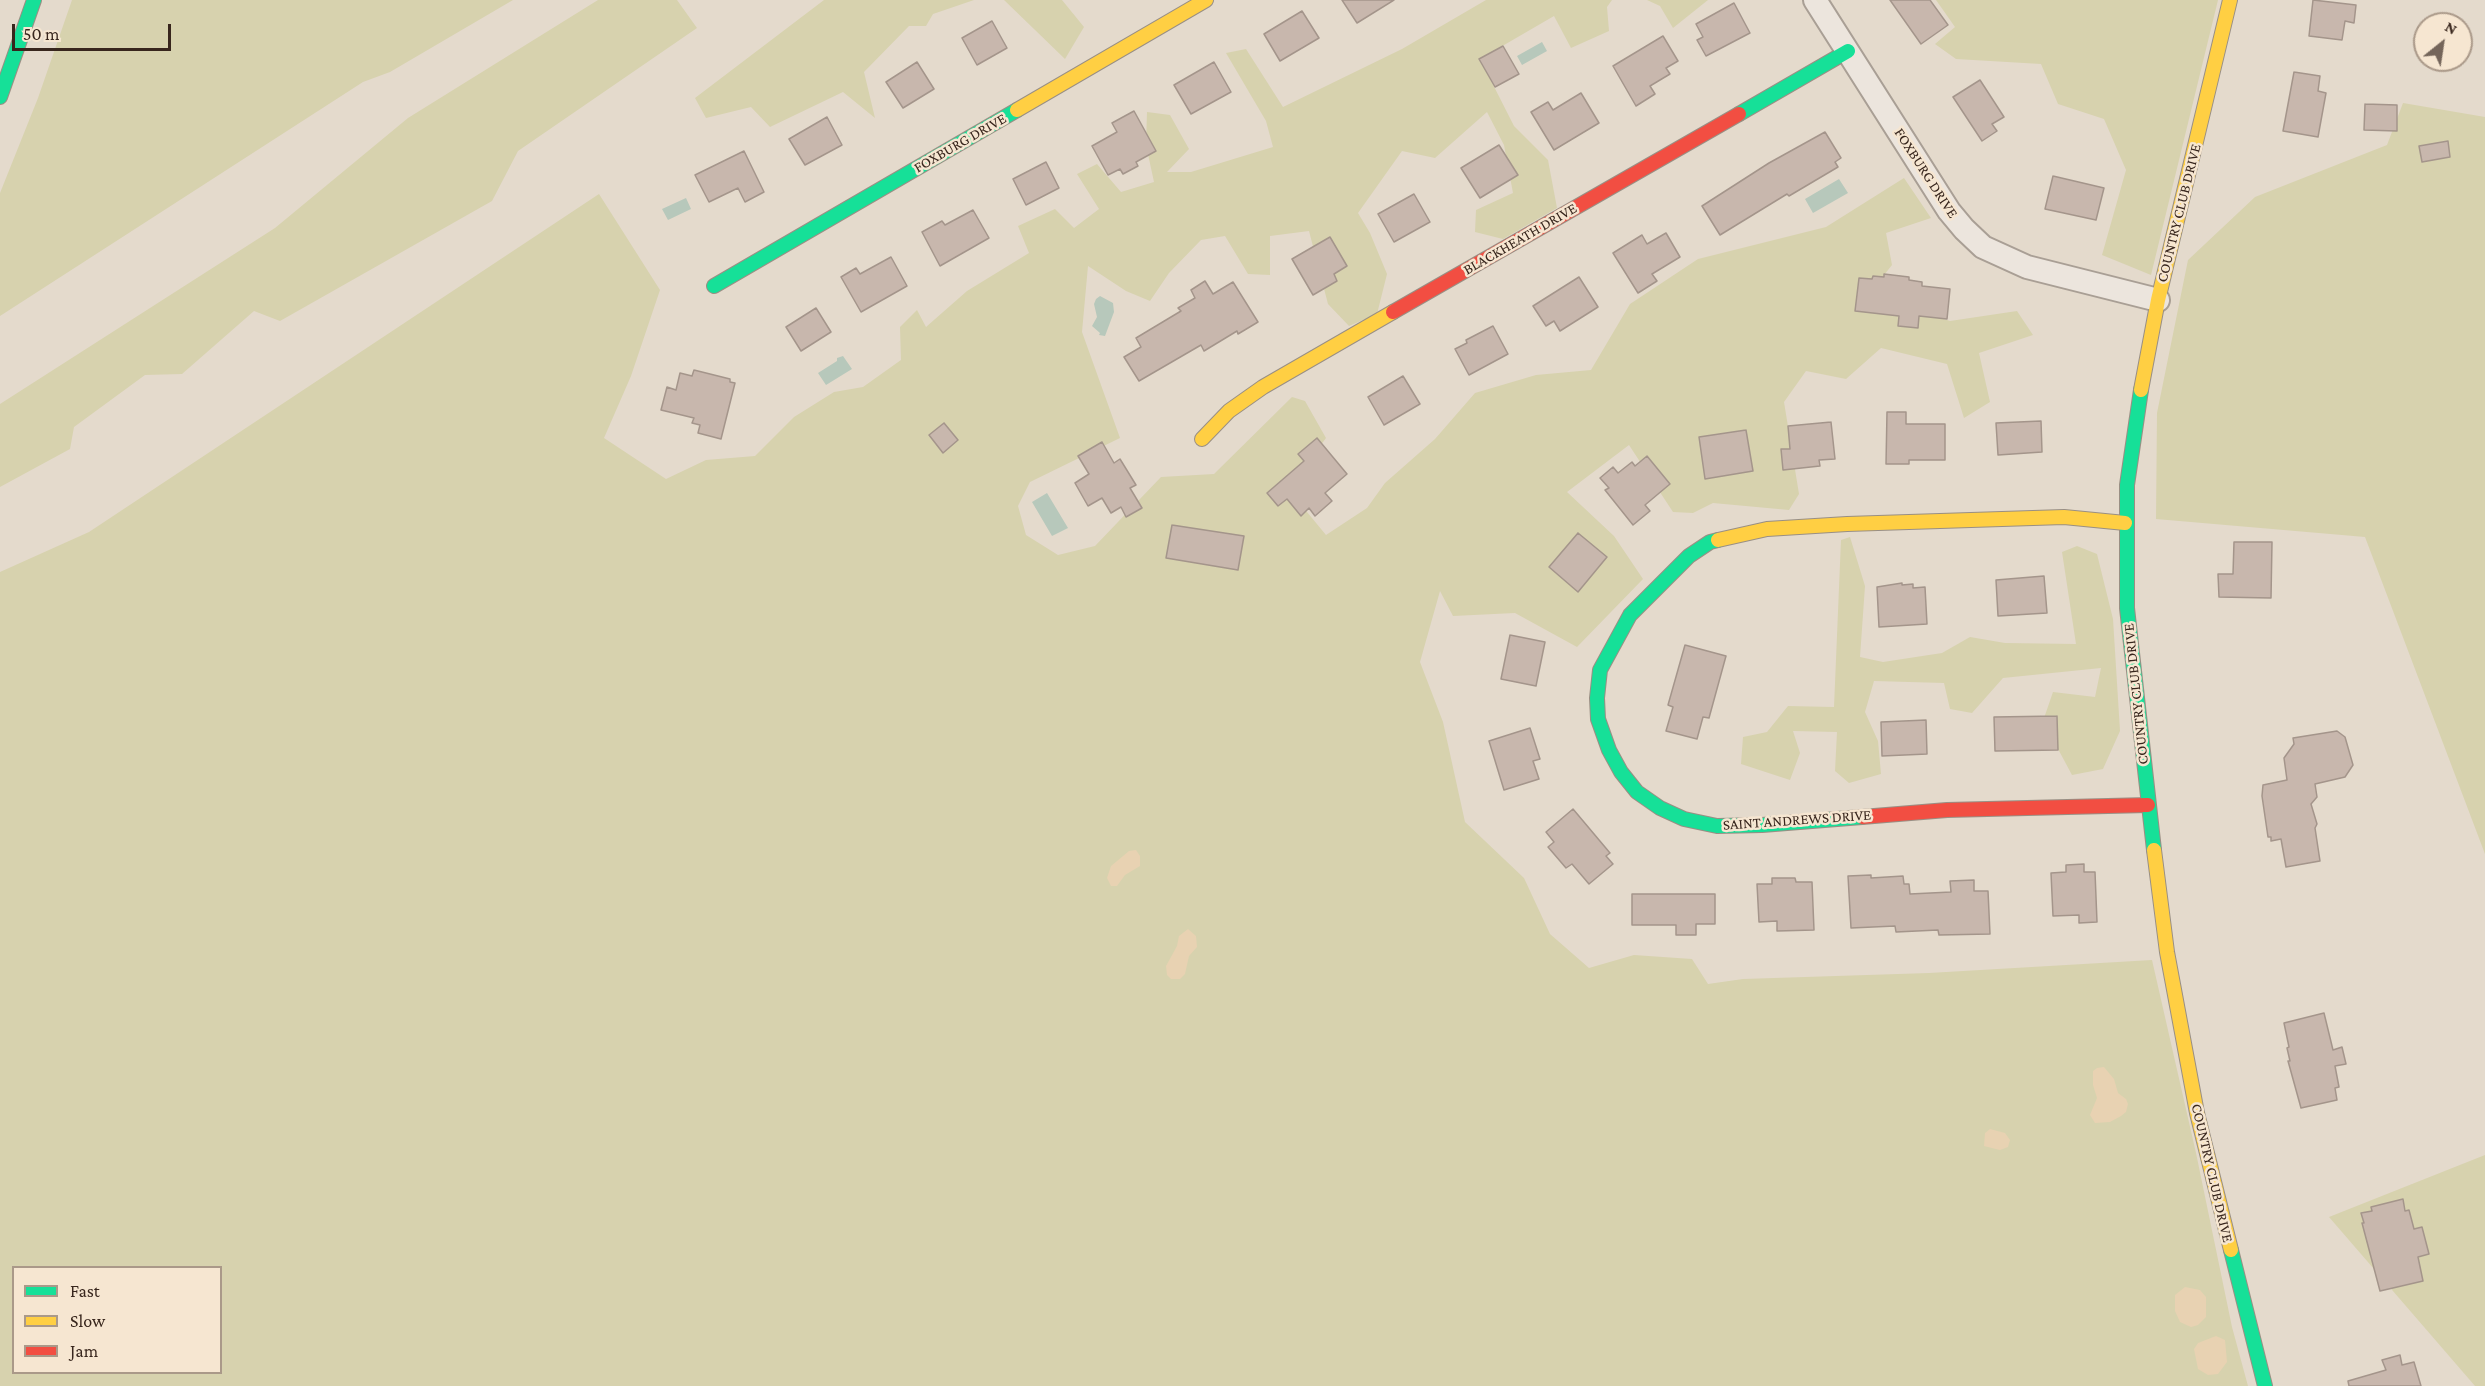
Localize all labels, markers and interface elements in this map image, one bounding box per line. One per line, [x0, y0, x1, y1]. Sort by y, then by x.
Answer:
scale bar [15, 12, 174, 50]
north arrow [2413, 12, 2473, 72]
text: N [2442, 18, 2460, 38]
text: 50 m [23, 24, 60, 44]
street label: FOXBURG DRIVE [911, 109, 1009, 177]
street label: FOXBURG DRIVE [1890, 125, 1962, 221]
street label: COUNTRY CLUB DRIVE [2153, 142, 2205, 284]
street label: BLACKHEATH DRIVE [1460, 199, 1580, 279]
street label: COUNTRY CLUB DRIVE [2120, 623, 2152, 765]
street label: SAINT ANDREWS DRIVE [1722, 806, 1872, 834]
street label: COUNTRY CLUB DRIVE [2187, 1102, 2237, 1244]
legend [12, 1266, 222, 1374]
text: Fast [70, 1281, 100, 1301]
text: Slow [70, 1311, 105, 1331]
text: Jam [70, 1341, 98, 1361]

